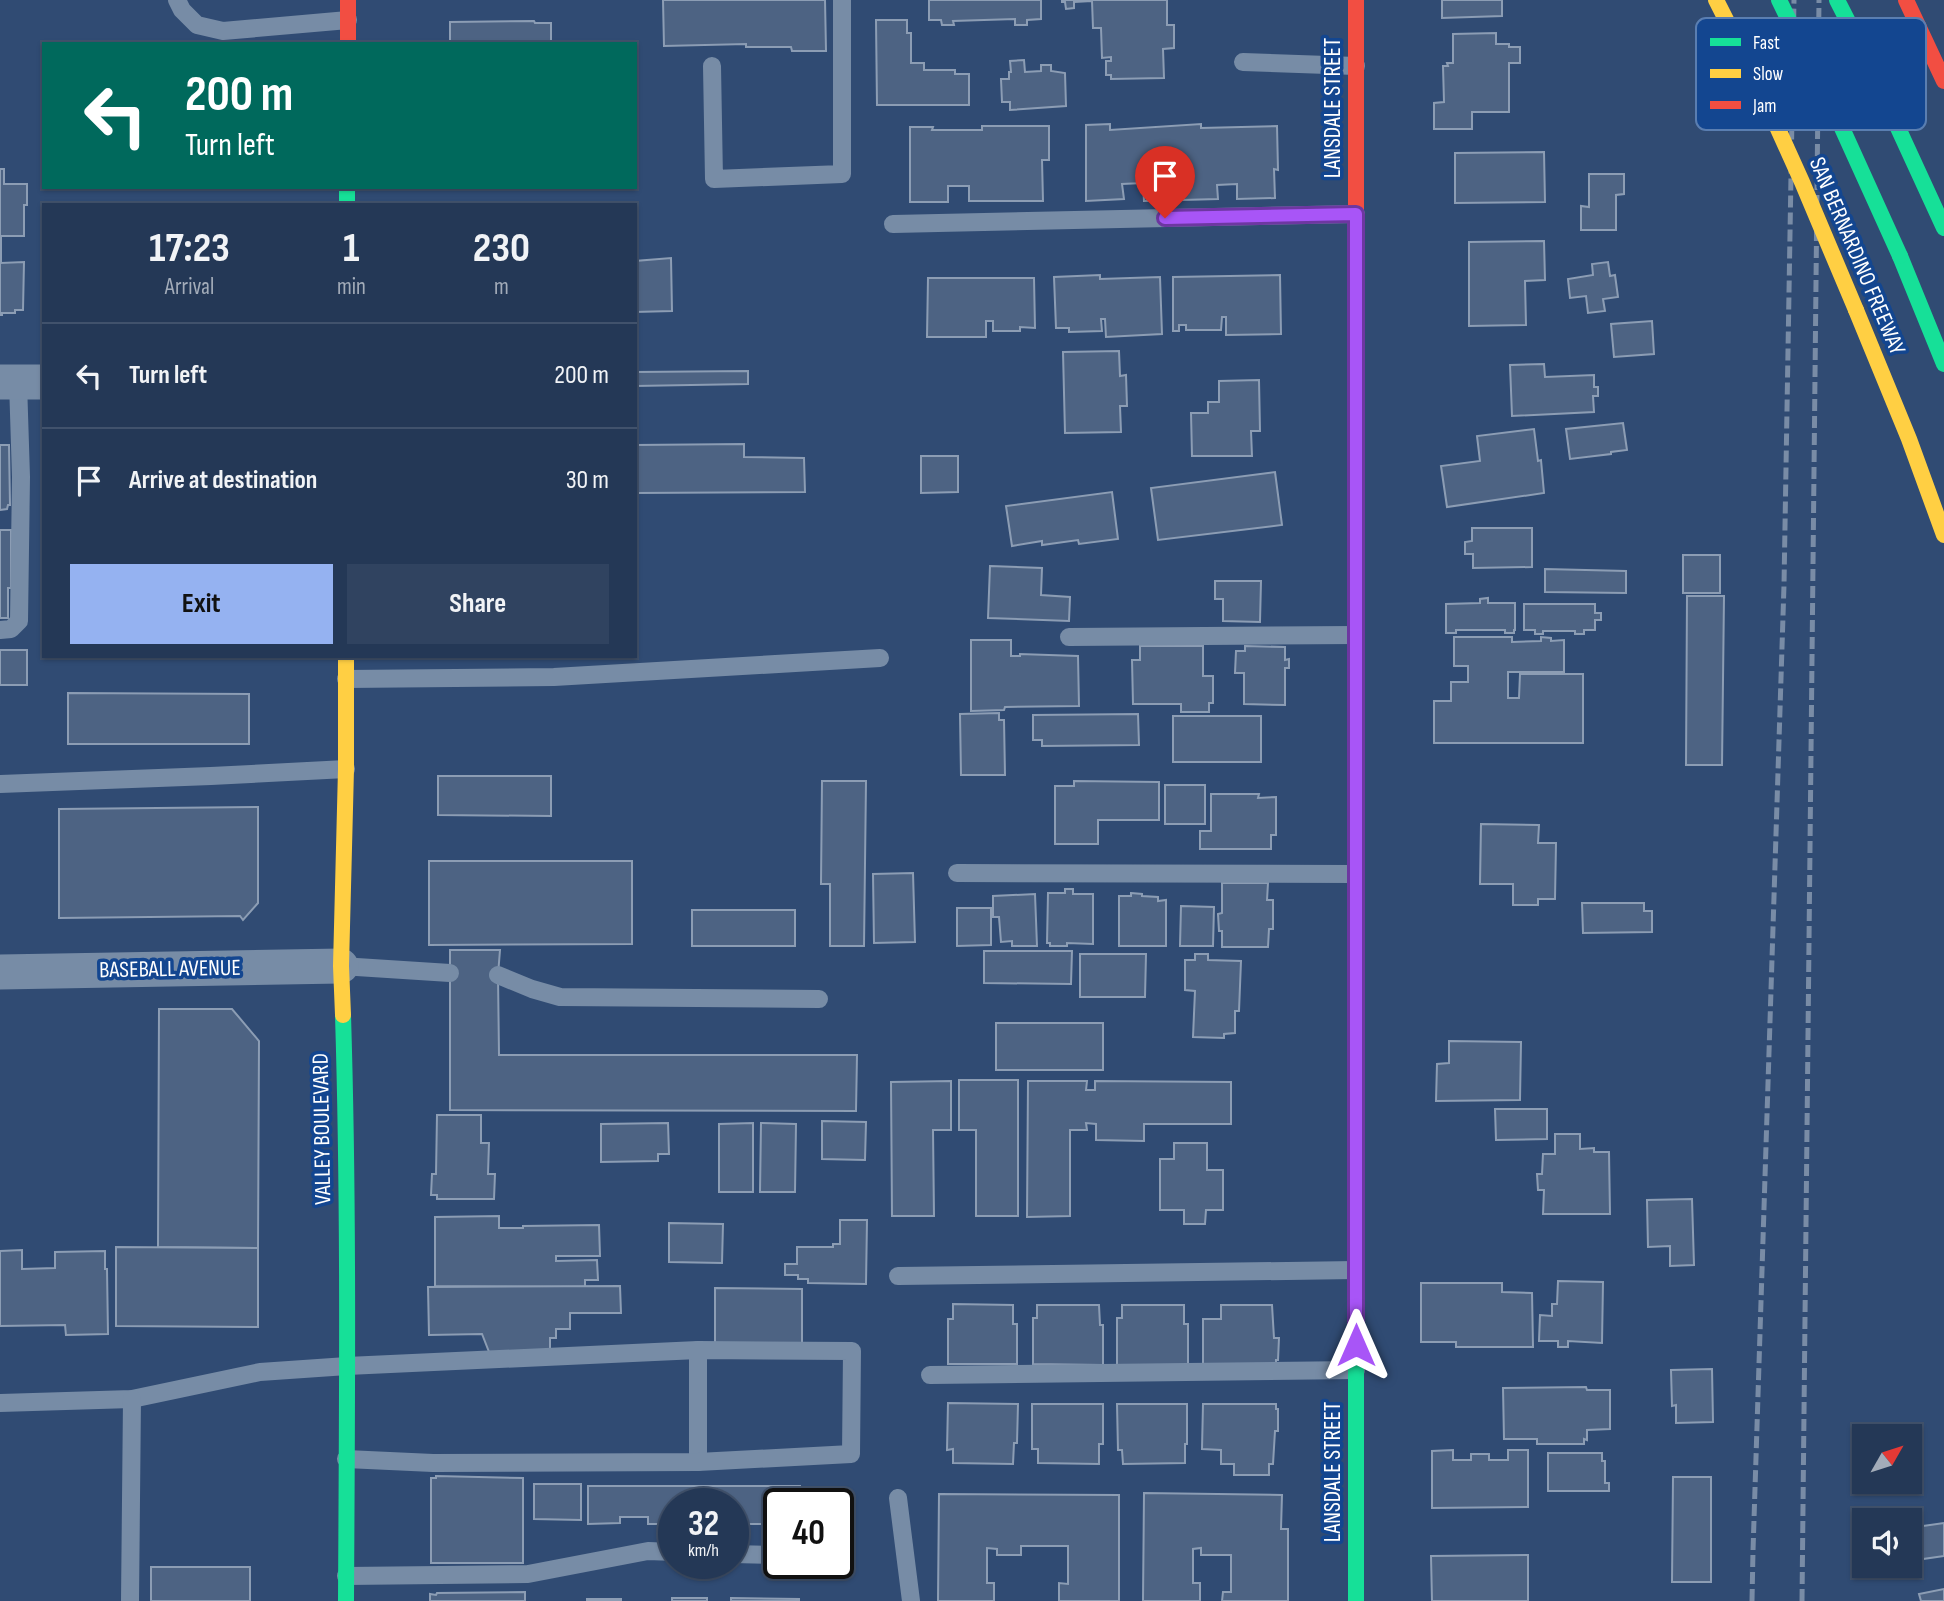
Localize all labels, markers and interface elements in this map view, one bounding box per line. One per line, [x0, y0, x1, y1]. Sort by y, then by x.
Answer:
legend [1696, 18, 1926, 130]
text: Fast [1753, 32, 1780, 55]
street label: LANSDALE STREET [1319, 38, 1347, 178]
text: Slow [1753, 63, 1783, 86]
text: 200 m [185, 66, 293, 125]
icon: left [70, 70, 161, 161]
text: Jam [1752, 95, 1776, 118]
text: Turn left [185, 126, 275, 165]
pin [1135, 146, 1195, 218]
street label: SAN BERNARDINO FREEWAY [1803, 153, 1911, 359]
icon: arrive [1146, 157, 1184, 195]
text: 17:23 [149, 223, 230, 274]
text: 1 [343, 223, 360, 274]
text: 230 [473, 223, 530, 274]
text: Arrival [165, 273, 214, 301]
text: min [337, 273, 366, 301]
text: m [494, 273, 509, 301]
icon: left [70, 357, 108, 395]
text: Turn left [129, 360, 207, 391]
text: 200 m [554, 360, 609, 391]
icon: arrive [70, 462, 108, 500]
text: Arrive at destination [129, 465, 317, 496]
text: 30 m [566, 465, 609, 496]
button: Exit [70, 564, 333, 644]
button: Share [347, 564, 609, 644]
street label: BASEBALL AVENUE [99, 954, 241, 984]
street label: VALLEY BOULEVARD [307, 1053, 337, 1205]
position arrow [1319, 1308, 1393, 1382]
street label: LANSDALE STREET [1319, 1402, 1347, 1542]
north arrow [1852, 1424, 1922, 1494]
map controls [1852, 1424, 1922, 1578]
speed limit sign: 40 [763, 1488, 854, 1579]
text: 32 [688, 1503, 719, 1546]
button: sound [1852, 1508, 1922, 1578]
text: km/h [688, 1540, 719, 1561]

